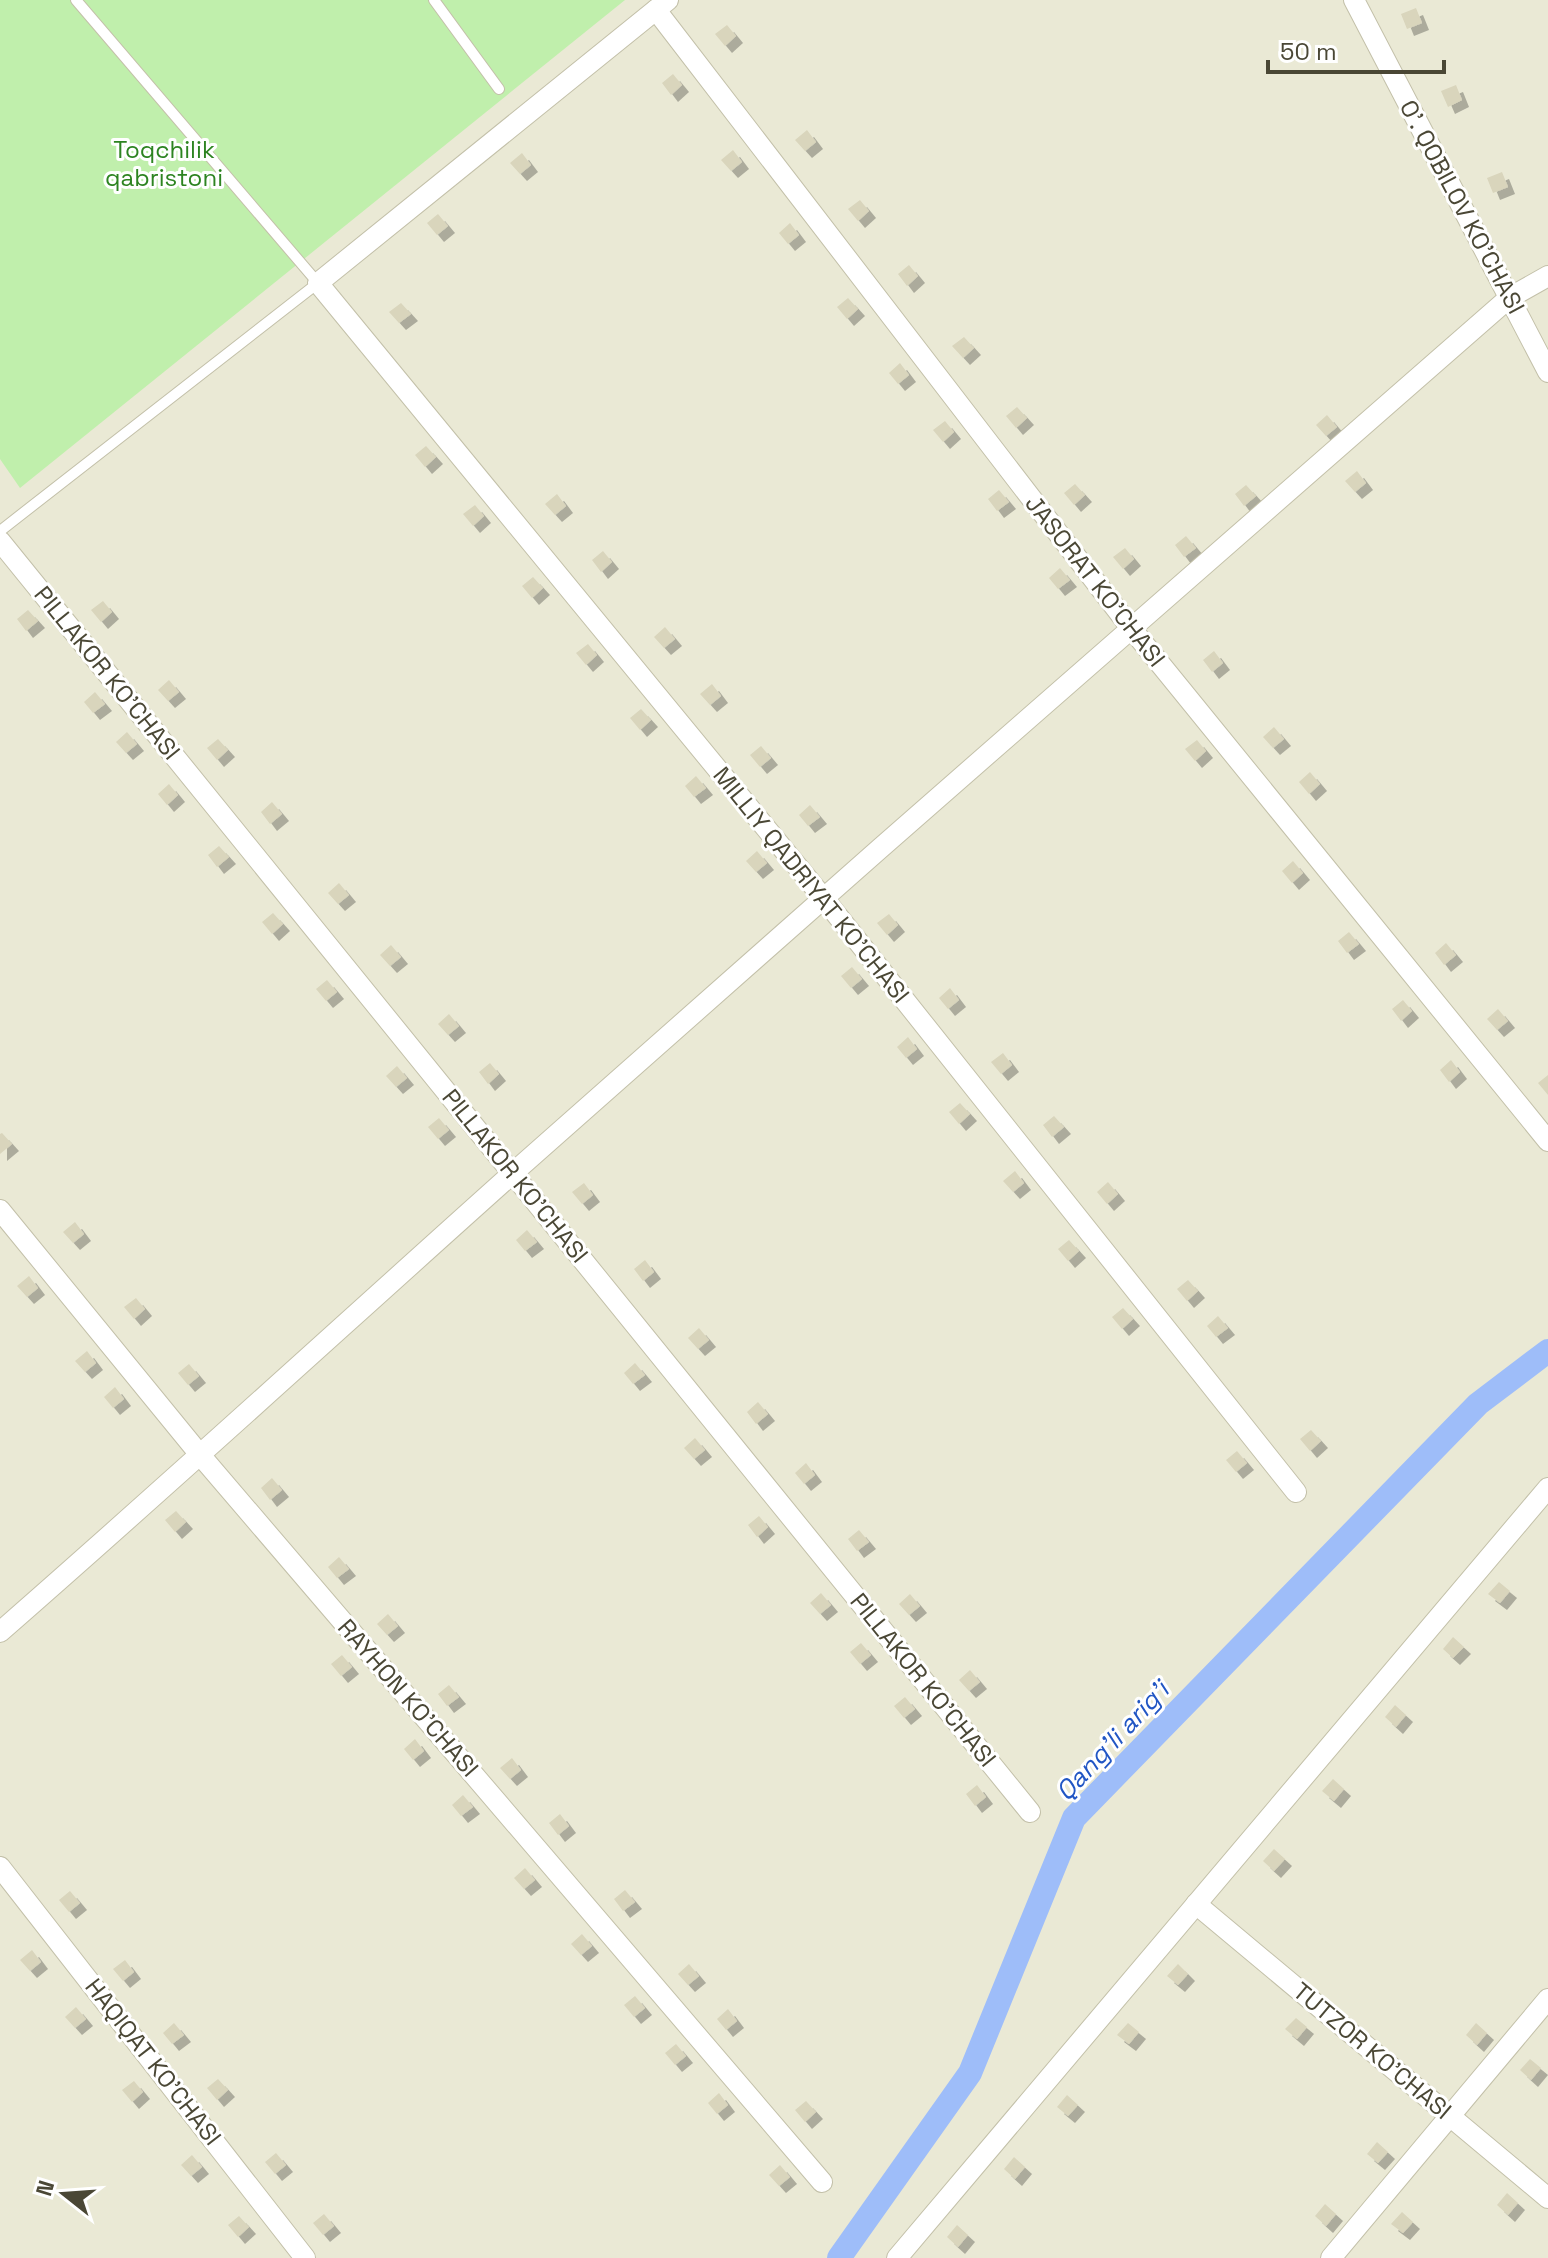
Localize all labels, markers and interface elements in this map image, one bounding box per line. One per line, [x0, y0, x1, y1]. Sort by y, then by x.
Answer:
scale bar [1268, 24, 1444, 74]
text: 50 m [1280, 36, 1337, 67]
street label: O'. QOBILOV KO'CHASI [1393, 94, 1532, 319]
park label: Toqchilik qabristoni [105, 134, 223, 193]
street label: JASORAT KO'CHASI [1019, 488, 1172, 673]
street label: PILLAKOR KO'CHASI [28, 579, 187, 766]
street label: MILLIY QADRIYAT KO'CHASI [706, 760, 916, 1009]
street label: PILLAKOR KO'CHASI [436, 1082, 595, 1269]
street label: PILLAKOR KO'CHASI [844, 1586, 1003, 1773]
street label: RAYHON KO'CHASI [331, 1612, 485, 1783]
water label: Qang'li arig'i [1048, 1672, 1178, 1808]
street label: HAQIQAT KO'CHASI [78, 1972, 228, 2151]
street label: TUTZOR KO'CHASI [1287, 1975, 1458, 2126]
north arrow [24, 2154, 104, 2234]
text: N [29, 2177, 60, 2199]

